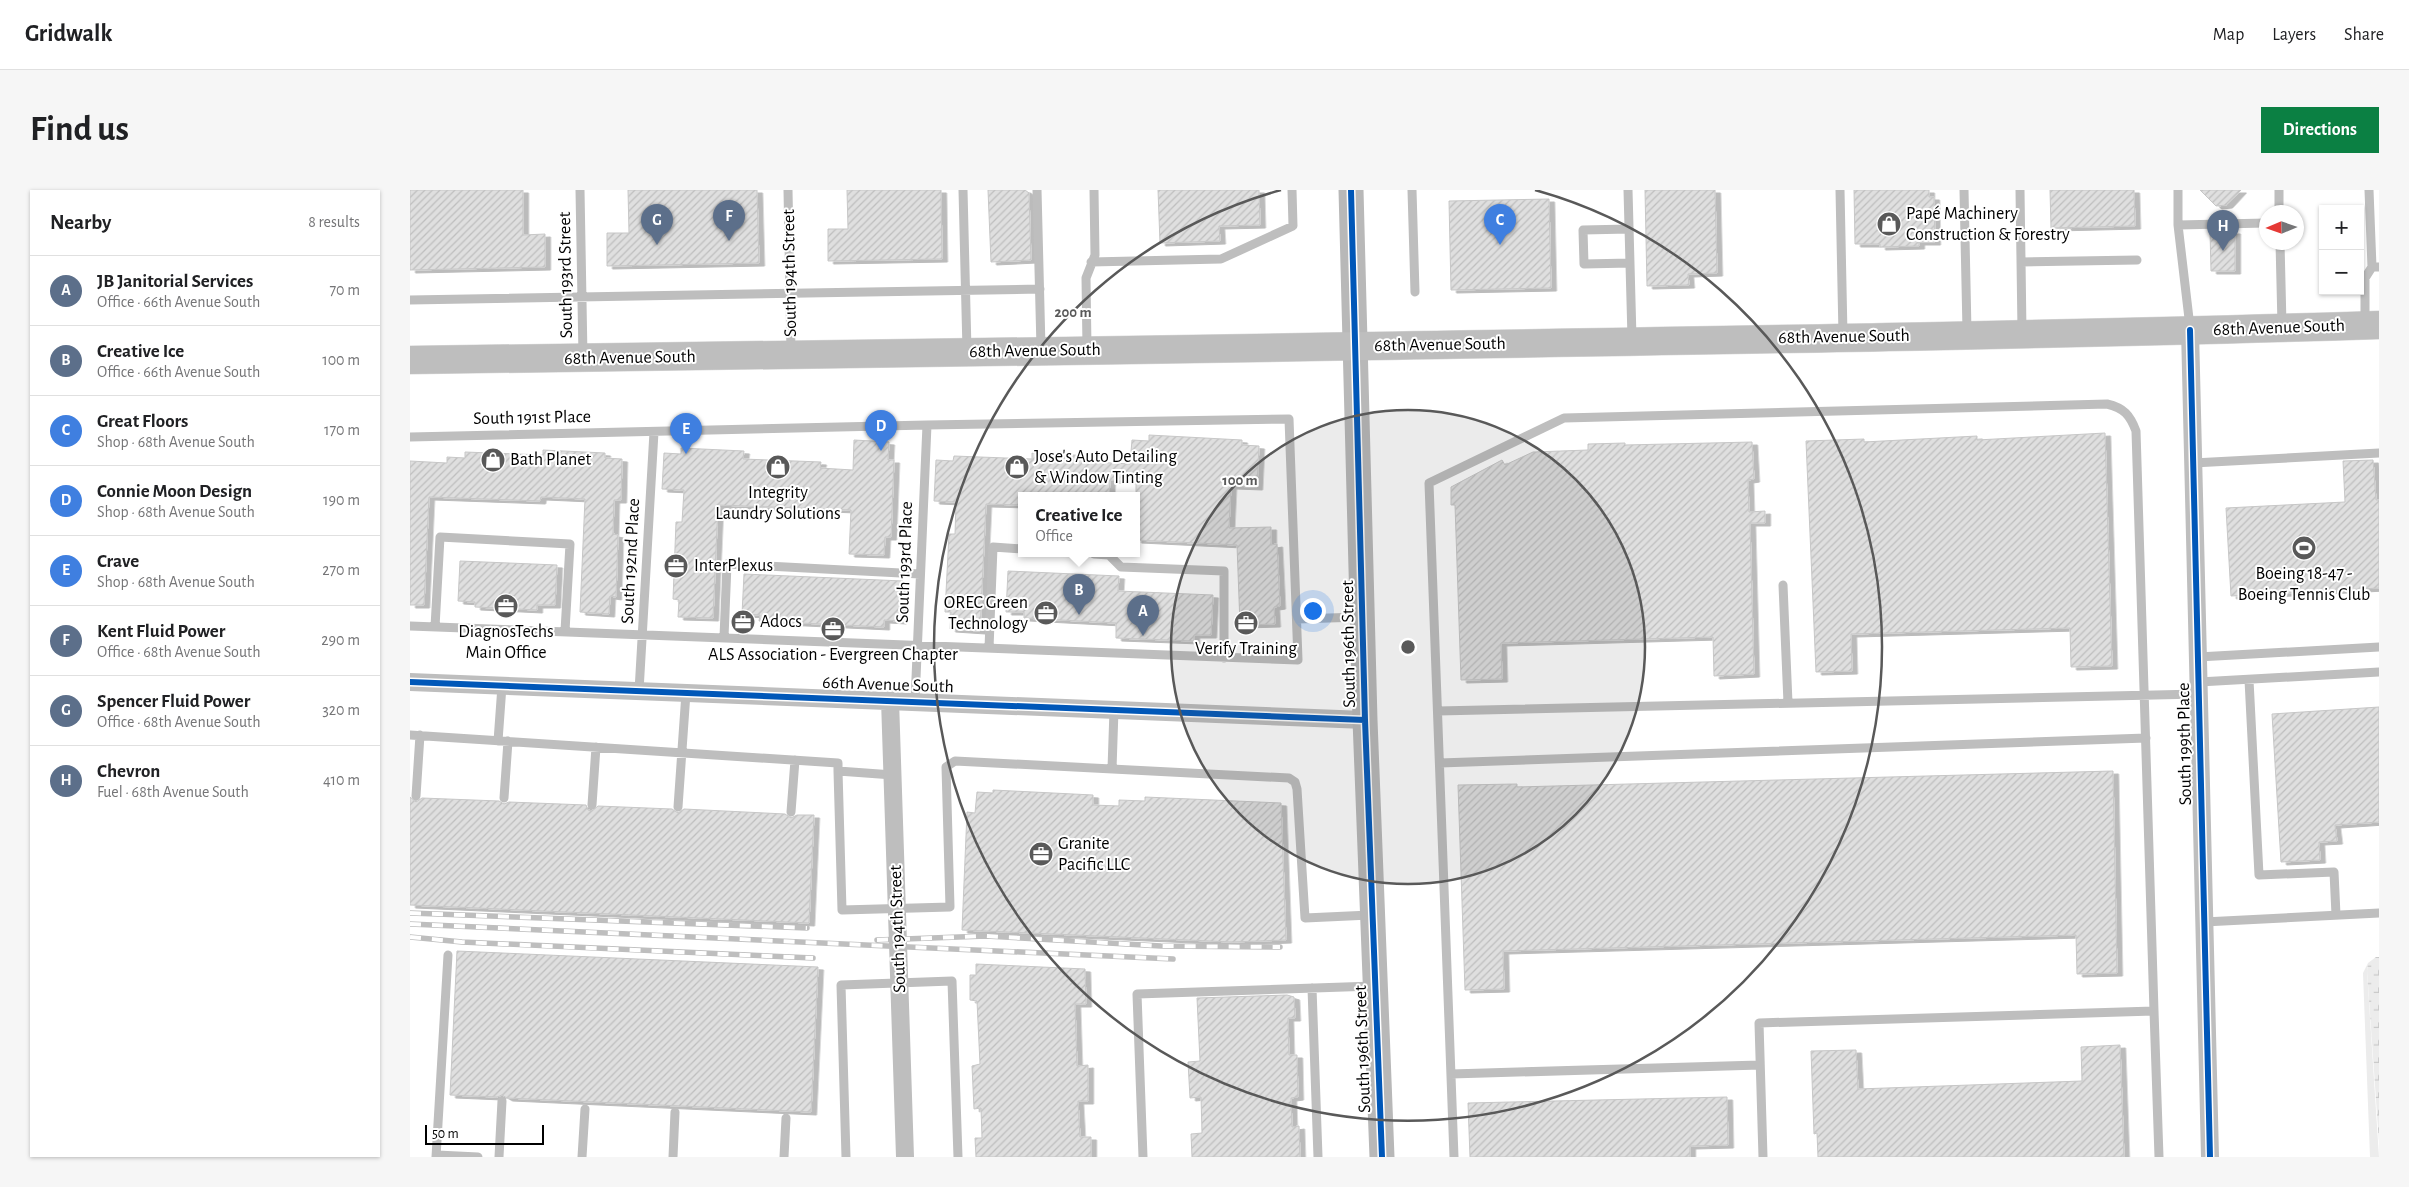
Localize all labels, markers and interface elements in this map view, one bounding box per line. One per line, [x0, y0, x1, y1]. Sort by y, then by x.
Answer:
text: Gridwalk [25, 22, 112, 46]
text: Map [2213, 26, 2244, 44]
text: Layers [2272, 26, 2316, 44]
text: Share [2344, 26, 2384, 44]
button: Directions [2261, 107, 2379, 153]
text: Find us [30, 112, 129, 147]
pin: F [713, 200, 745, 241]
pin: G [641, 204, 673, 245]
pin: C [1484, 204, 1516, 245]
place label: Papé Machinery Construction & Forestry [1906, 205, 2070, 244]
north arrow [2259, 205, 2304, 250]
map controls [2319, 205, 2364, 295]
button: + [2319, 205, 2364, 250]
street label: South 194th Street [780, 209, 800, 337]
pin: H [2207, 210, 2239, 251]
street label: South 193rd Street [556, 211, 576, 339]
shop icon: Papé Machinery Construction & Forestry [1876, 211, 1902, 237]
text: Nearby [50, 212, 111, 233]
text: 8 results [308, 214, 360, 230]
button: − [2319, 250, 2364, 295]
text: JB Janitorial Services [97, 272, 253, 291]
text: A [61, 282, 71, 298]
text: 70 m [329, 282, 360, 298]
text: Office · 66th Avenue South [97, 294, 260, 310]
text: 200 m [1054, 305, 1092, 320]
street label: 68th Avenue South [2213, 317, 2345, 339]
street label: 68th Avenue South [1778, 327, 1910, 347]
street label: 68th Avenue South [1374, 335, 1506, 355]
street label: 68th Avenue South [969, 341, 1101, 361]
text: Creative Ice [97, 342, 184, 361]
street label: 68th Avenue South [564, 348, 696, 368]
text: B [61, 352, 71, 368]
text: 100 m [322, 352, 360, 368]
text: Office · 66th Avenue South [97, 364, 260, 380]
street label: South 191st Place [473, 408, 591, 428]
pin: D [865, 410, 897, 451]
text: Great Floors [97, 412, 188, 431]
pin: E [670, 413, 702, 454]
text: C [62, 422, 70, 438]
text: 170 m [324, 422, 360, 438]
text: Shop · 68th Avenue South [97, 434, 255, 450]
shop icon: Bath Planet [480, 447, 506, 473]
place label: Jose's Auto Detailing & Window Tinting [1034, 448, 1177, 487]
place label: Bath Planet [510, 451, 592, 469]
shop icon: Integrity Laundry Solutions [765, 454, 791, 480]
shop icon: Jose's Auto Detailing & Window Tinting [1004, 454, 1030, 480]
text: 100 m [1222, 473, 1258, 488]
text: Connie Moon Design [97, 482, 252, 501]
place label: Integrity Laundry Solutions [715, 484, 841, 523]
text: D [61, 492, 71, 508]
text: 190 m [323, 492, 360, 508]
popup [1018, 492, 1140, 557]
street label: South 192nd Place [619, 498, 643, 624]
street label: South 193rd Place [894, 501, 916, 623]
text: Shop · 68th Avenue South [97, 504, 255, 520]
text: Creative Ice [1035, 506, 1123, 525]
text: Office [1035, 528, 1073, 544]
sports icon: Boeing 18-47 - Boeing Tennis Club [2291, 535, 2317, 561]
text: Crave [97, 552, 139, 571]
office icon: InterPlexus [663, 553, 689, 579]
place label: InterPlexus [694, 557, 773, 575]
text: E [62, 562, 70, 578]
text: 270 m [322, 562, 360, 578]
place label: Boeing 18-47 - Boeing Tennis Club [2238, 565, 2370, 604]
text: Shop · 68th Avenue South [97, 574, 255, 590]
pin: B [1063, 574, 1095, 615]
street label: South 196th Street [1339, 580, 1359, 708]
office icon: DiagnosTechs Main Office [493, 593, 519, 619]
place label: OREC Green Technology [944, 594, 1028, 633]
pin: A [1127, 595, 1159, 636]
your location [1300, 598, 1326, 624]
office icon: OREC Green Technology [1033, 600, 1059, 626]
office icon: Adocs [730, 609, 756, 635]
office icon: Verify Training [1233, 610, 1259, 636]
place label: Adocs [760, 613, 802, 631]
office icon: ALS Association - Evergreen Chapter [820, 616, 846, 642]
text: Kent Fluid Power [97, 622, 225, 641]
place label: DiagnosTechs Main Office [458, 623, 554, 662]
text: F [62, 632, 70, 648]
text: 290 m [321, 632, 360, 648]
centre of rings [1399, 638, 1417, 656]
place label: Verify Training [1195, 640, 1297, 658]
text: Office · 68th Avenue South [97, 644, 260, 660]
place label: ALS Association - Evergreen Chapter [708, 646, 958, 664]
street label: 66th Avenue South [822, 674, 954, 696]
street label: South 199th Place [2175, 682, 2195, 806]
text: Spencer Fluid Power [97, 692, 250, 711]
text: G [61, 702, 71, 718]
text: 320 m [322, 702, 360, 718]
text: Office · 68th Avenue South [97, 714, 260, 730]
text: Chevron [97, 762, 160, 781]
text: H [60, 772, 72, 788]
text: 410 m [323, 772, 360, 788]
text: Fuel · 68th Avenue South [97, 784, 249, 800]
place label: Granite Pacific LLC [1058, 835, 1130, 874]
office icon: Granite Pacific LLC [1028, 841, 1054, 867]
street label: South 194th Street [887, 864, 909, 993]
street label: South 196th Street [1352, 985, 1374, 1113]
scale bar [425, 1122, 544, 1145]
text: 50 m [432, 1127, 459, 1141]

